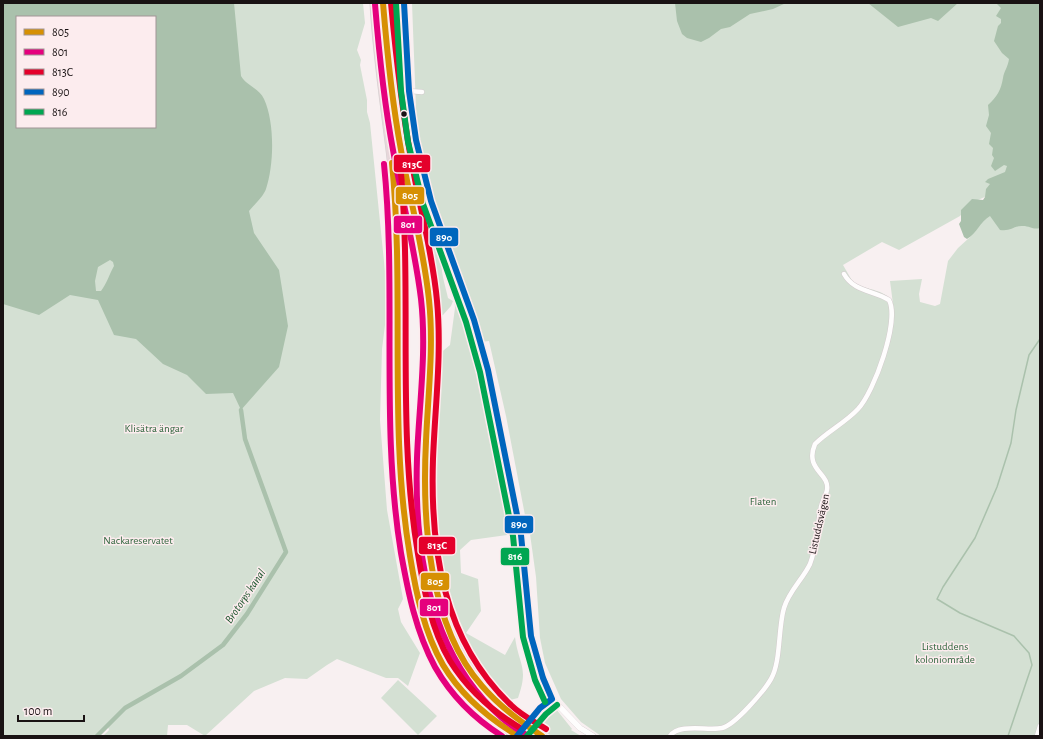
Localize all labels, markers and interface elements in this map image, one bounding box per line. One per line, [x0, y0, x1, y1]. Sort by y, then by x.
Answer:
legend [16, 16, 156, 128]
text: 805 [52, 26, 69, 38]
text: 801 [52, 46, 68, 58]
text: 813C [52, 66, 73, 78]
text: 890 [52, 86, 70, 98]
text: 816 [52, 106, 68, 118]
unlabelled marker [399, 109, 409, 119]
line badge: 813C [393, 154, 431, 173]
text: 813C [402, 159, 422, 170]
line badge: 805 [395, 186, 425, 205]
text: 805 [402, 190, 418, 201]
line badge: 801 [393, 215, 423, 234]
text: 801 [400, 219, 416, 230]
line badge: 890 [429, 227, 459, 247]
text: 890 [436, 232, 453, 243]
park label: Klisätra ängar [125, 423, 184, 434]
street label: Listuddsvägen [807, 493, 831, 555]
park label: Flaten [750, 496, 776, 507]
line badge: 890 [504, 515, 534, 534]
text: 890 [511, 519, 528, 530]
park label: Nackareservatet [103, 535, 173, 546]
line badge: 813C [418, 536, 456, 555]
text: 813C [427, 540, 447, 551]
line badge: 816 [500, 547, 530, 566]
text: 816 [508, 551, 522, 562]
water label: Brotorps kanal [222, 567, 268, 626]
line badge: 805 [420, 572, 450, 591]
text: 805 [427, 576, 443, 587]
line badge: 801 [419, 598, 449, 617]
text: 801 [426, 602, 442, 613]
park label: Listuddens koloniområde [915, 641, 975, 665]
scale bar [18, 697, 84, 723]
text: 100 m [24, 705, 52, 717]

